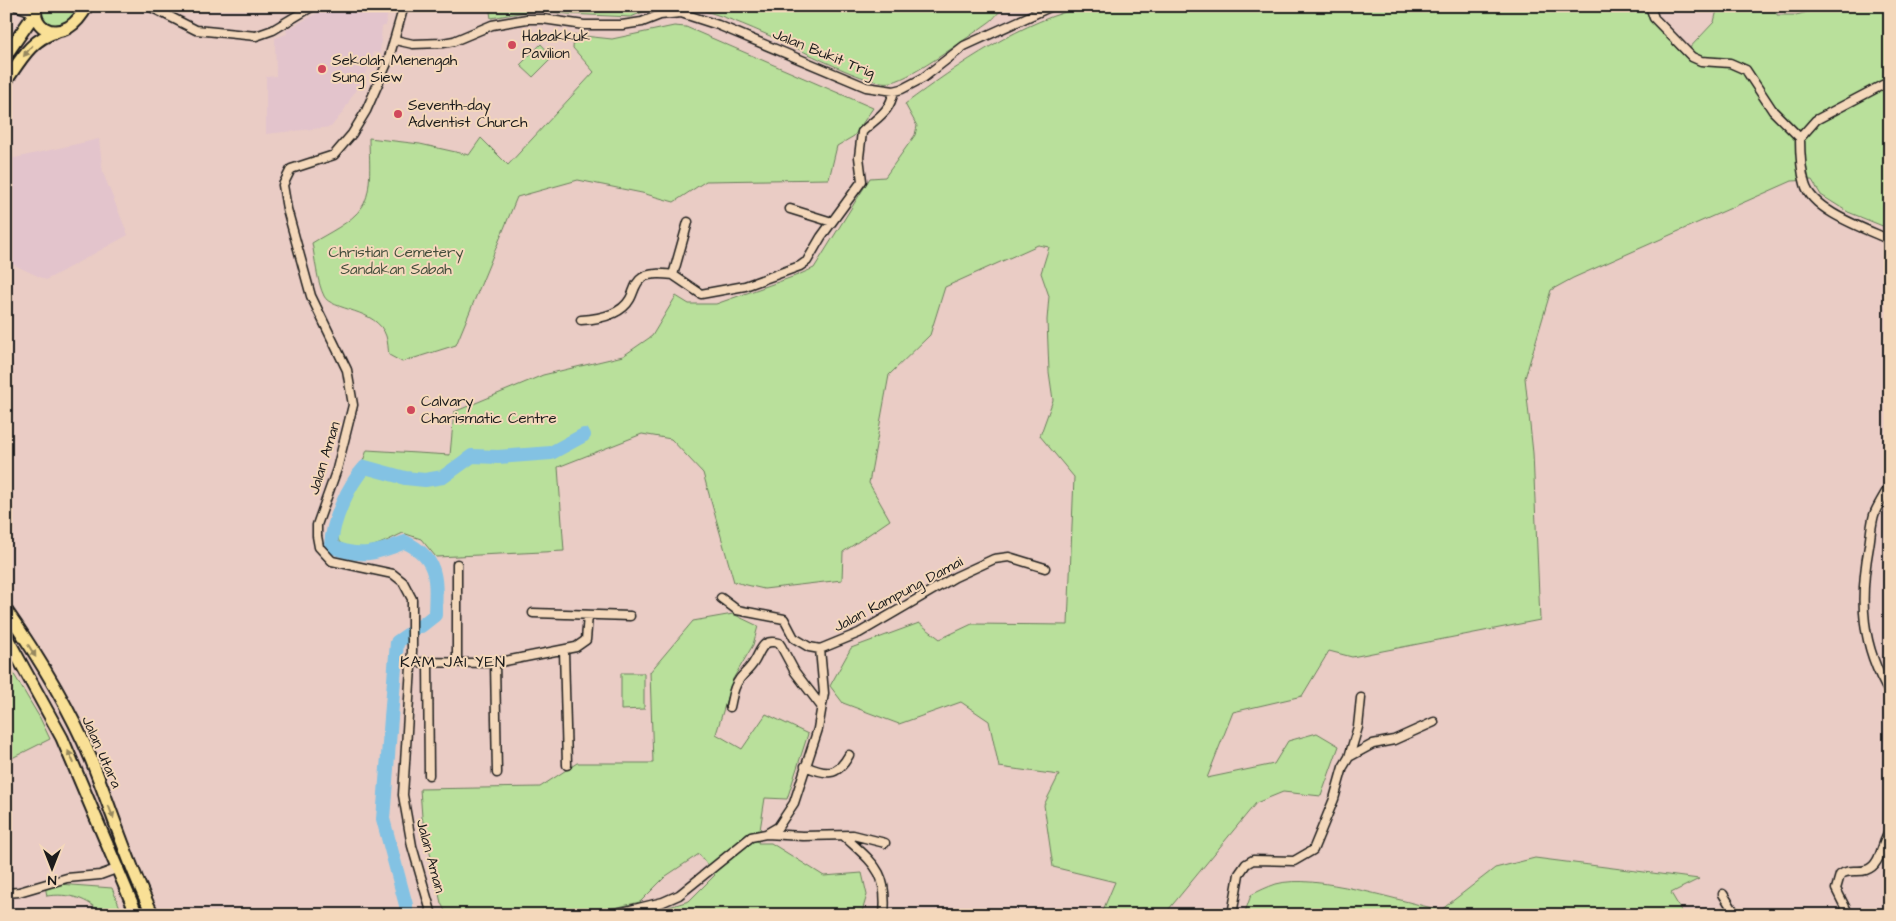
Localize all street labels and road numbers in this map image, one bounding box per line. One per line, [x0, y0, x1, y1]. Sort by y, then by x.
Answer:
street label: Jalan Bukit Trig [769, 23, 878, 85]
street label: Jalan Aman [303, 419, 346, 497]
street label: Jalan Kampung Damai [830, 551, 968, 638]
street label: Jalan Utara [76, 713, 127, 792]
street label: Jalan Aman [411, 817, 451, 896]

